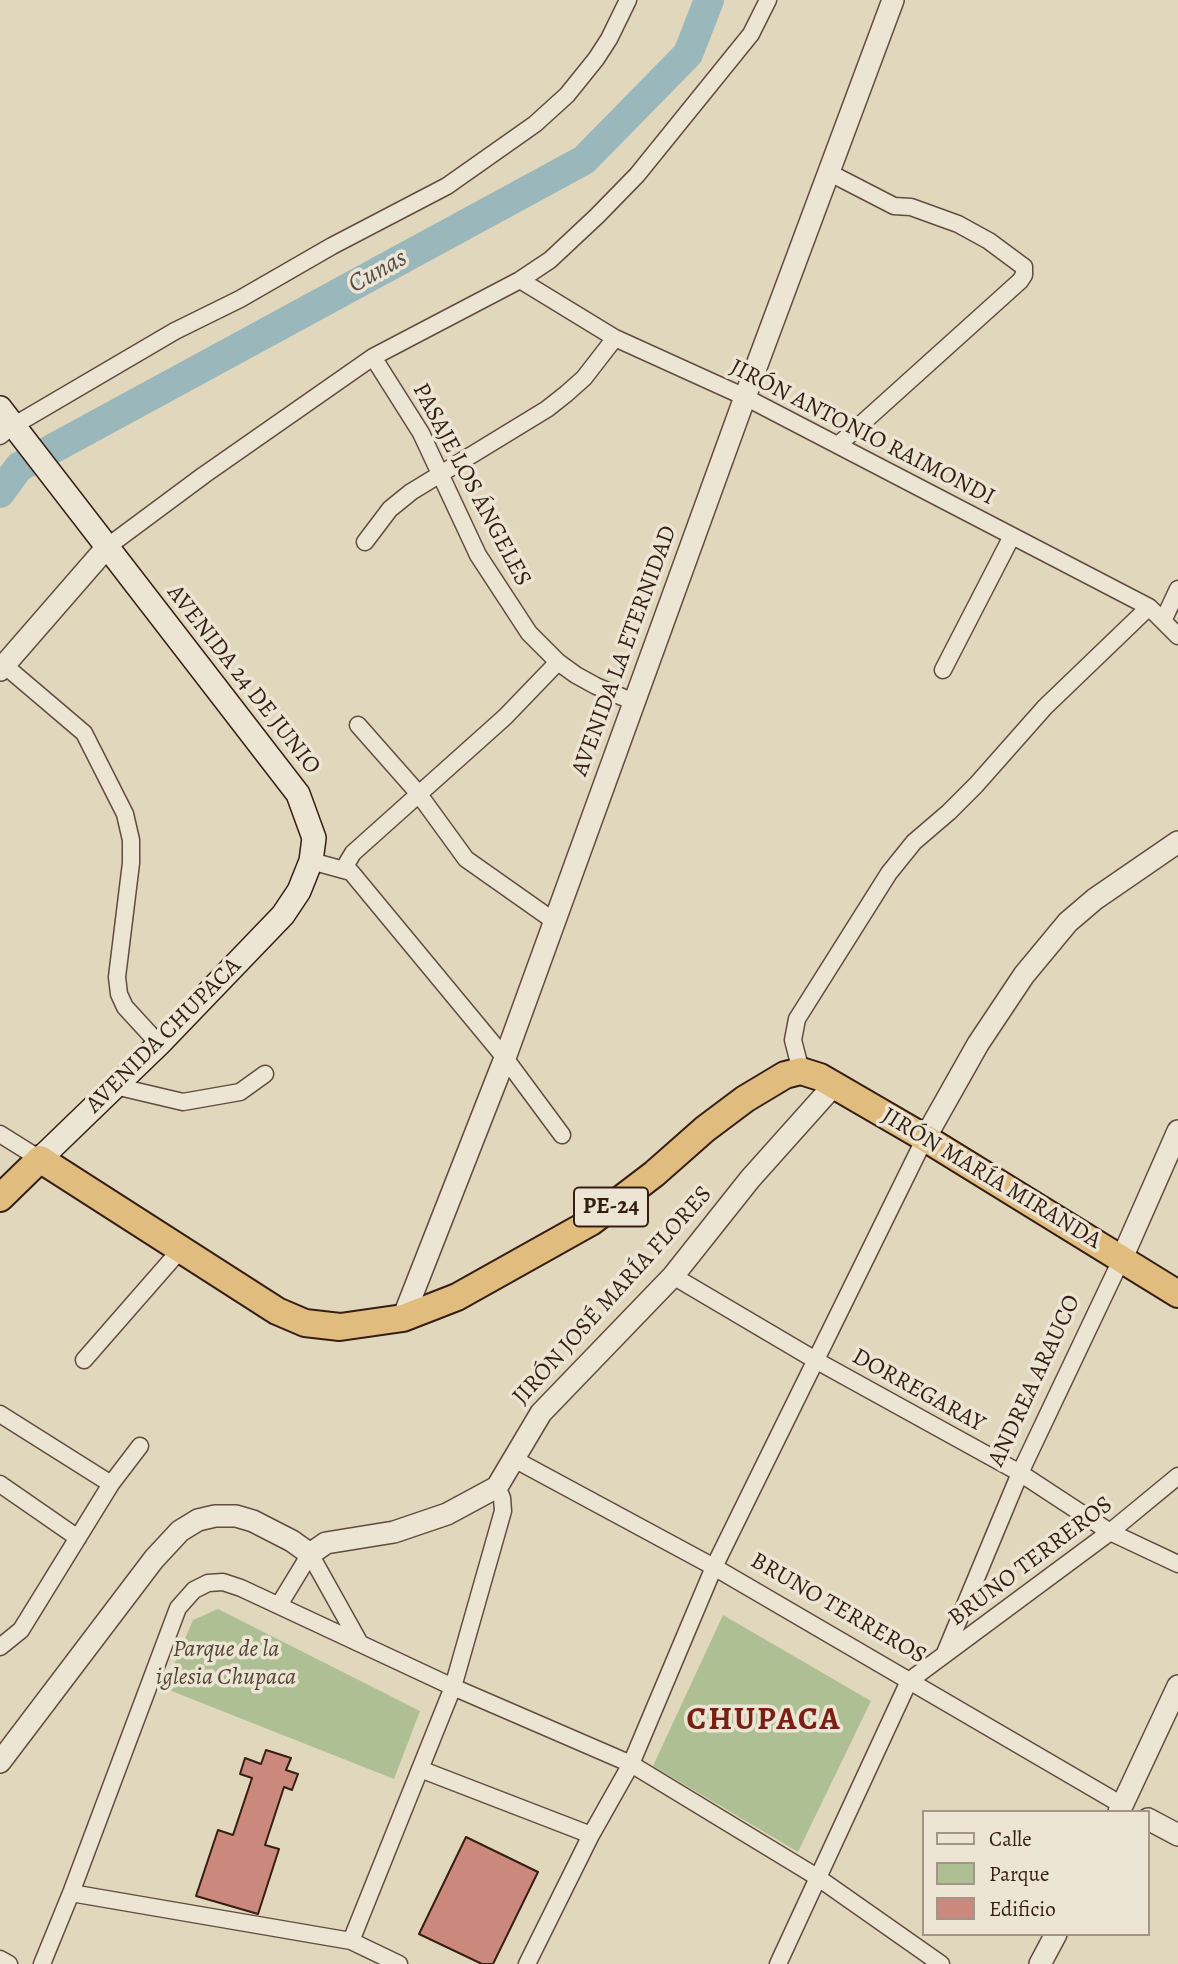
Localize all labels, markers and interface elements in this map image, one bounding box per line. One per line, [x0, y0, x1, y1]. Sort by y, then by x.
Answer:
water label: Cunas [343, 243, 413, 301]
street label: JIRÓN ANTONIO RAIMONDI [725, 354, 999, 512]
street label: PASAJE LOS ÁNGELES [405, 378, 537, 592]
street label: AVENIDA LA ETERNIDAD [566, 522, 684, 780]
street label: AVENIDA 24 DE JUNIO [160, 579, 326, 781]
street label: AVENIDA CHUPACA [80, 952, 248, 1120]
street label: JIRÓN MARÍA MIRANDA [876, 1102, 1106, 1256]
street label: JIRÓN JOSÉ MARÍA FLORES [507, 1181, 719, 1411]
road number: PE-24 [574, 1188, 648, 1226]
street label: ANDREA ARAUCO [983, 1291, 1087, 1471]
street label: DORREGARAY [847, 1343, 989, 1439]
street label: BRUNO TERREROS [943, 1491, 1119, 1633]
street label: BRUNO TERREROS [745, 1547, 931, 1671]
park label: Parque de la iglesia Chupaca [156, 1636, 296, 1692]
district label: CHUPACA [687, 1702, 841, 1740]
legend [922, 1810, 1150, 1936]
text: Calle [989, 1825, 1032, 1853]
text: Parque [989, 1860, 1049, 1888]
text: Edificio [989, 1895, 1056, 1923]

